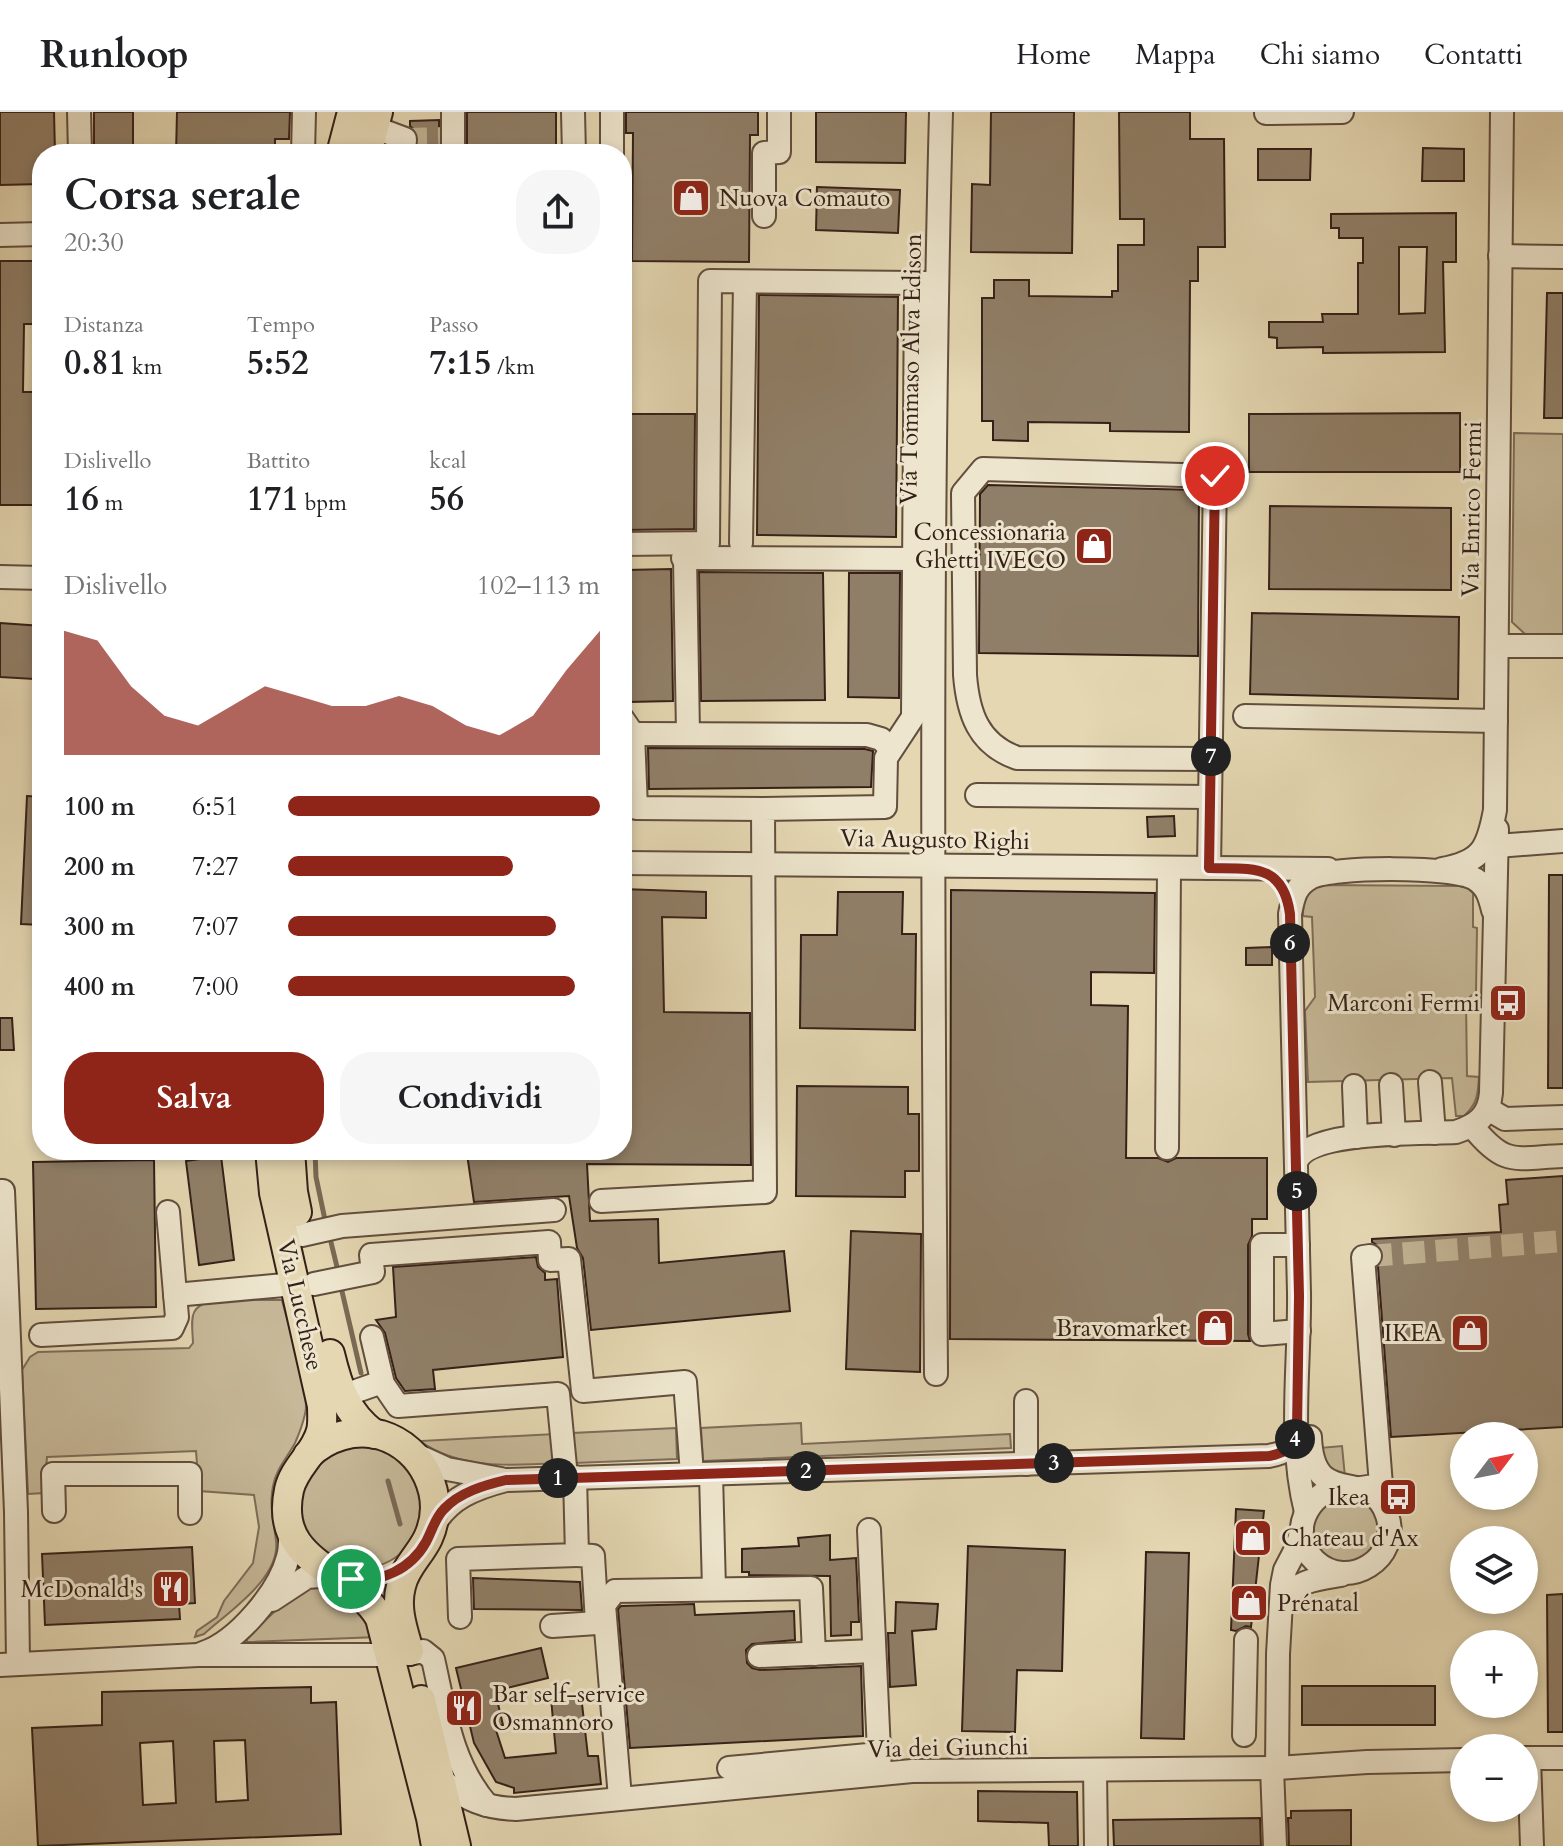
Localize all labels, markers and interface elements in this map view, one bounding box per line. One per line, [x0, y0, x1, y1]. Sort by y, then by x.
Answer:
text: Runloop [40, 29, 189, 81]
text: Home [1016, 36, 1091, 74]
text: Mappa [1135, 36, 1216, 74]
text: Chi siamo [1260, 36, 1380, 74]
text: Contatti [1424, 36, 1523, 74]
text: Corsa serale [64, 165, 301, 225]
button: share [516, 170, 600, 254]
shop icon: Nuova Comauto [670, 177, 712, 219]
place label: Nuova Comauto [719, 182, 890, 215]
text: 20:30 [64, 225, 124, 260]
street label: Via Tommaso Alva Edison [892, 233, 930, 505]
text: Distanza [64, 310, 144, 340]
text: Tempo [247, 310, 315, 340]
text: Passo [429, 310, 478, 340]
text: 0.81 [64, 340, 126, 386]
text: 5:52 [247, 340, 309, 386]
text: 7:15 [429, 340, 491, 386]
text: km [126, 352, 162, 382]
text: /km [491, 352, 535, 382]
street label: Via Enrico Fermi [1454, 421, 1490, 597]
pin [1181, 442, 1249, 510]
text: Dislivello [64, 446, 151, 476]
text: Battito [247, 446, 310, 476]
text: kcal [429, 446, 466, 476]
icon: check [1193, 454, 1237, 498]
text: 16 [64, 476, 99, 522]
text: 171 [247, 476, 299, 522]
text: 56 [429, 476, 464, 522]
text: m [99, 488, 123, 518]
text: bpm [299, 488, 347, 518]
place label: Concessionaria Ghetti IVECO [914, 516, 1067, 577]
shop icon: Concessionaria Ghetti IVECO [1073, 525, 1115, 567]
text: Dislivello [64, 568, 167, 603]
text: 102–113 m [477, 568, 600, 603]
pin: 7 [1191, 736, 1231, 776]
text: 7 [1205, 741, 1217, 771]
text: 100 m [64, 789, 135, 824]
text: 6:51 [192, 789, 239, 824]
street label: Via Augusto Righi [840, 822, 1030, 858]
text: 200 m [64, 849, 135, 884]
text: 7:27 [192, 849, 239, 884]
text: 300 m [64, 909, 135, 944]
text: 7:07 [192, 909, 239, 944]
pin: 6 [1270, 923, 1310, 963]
text: 6 [1284, 928, 1296, 958]
text: 400 m [64, 969, 135, 1004]
text: 7:00 [192, 969, 239, 1004]
bus stop icon: Marconi Fermi [1487, 982, 1529, 1024]
place label: Marconi Fermi [1327, 987, 1480, 1020]
button: Salva [64, 1052, 324, 1144]
button: Condividi [340, 1052, 600, 1144]
pin: 5 [1277, 1171, 1317, 1211]
text: 5 [1291, 1176, 1303, 1206]
street label: Via Lucchese [269, 1236, 331, 1374]
shop icon: Bravomarket [1194, 1307, 1236, 1349]
place label: Bravomarket [1056, 1312, 1187, 1345]
shop icon: IKEA [1449, 1312, 1491, 1354]
place label: IKEA [1384, 1317, 1443, 1350]
pin: 4 [1275, 1419, 1315, 1459]
north arrow [1450, 1422, 1538, 1510]
map controls [1450, 1422, 1538, 1822]
text: 4 [1289, 1424, 1301, 1454]
pin: 3 [1034, 1443, 1074, 1483]
text: 3 [1048, 1448, 1060, 1478]
pin: 2 [786, 1451, 826, 1491]
text: 2 [800, 1456, 812, 1486]
pin: 1 [538, 1458, 578, 1498]
text: 1 [552, 1463, 564, 1493]
bus stop icon: Ikea [1377, 1476, 1419, 1518]
place label: Ikea [1328, 1481, 1371, 1514]
shop icon: Chateau d'Ax [1232, 1517, 1274, 1559]
place label: Chateau d'Ax [1281, 1522, 1419, 1555]
button: layers [1450, 1526, 1538, 1614]
pin [317, 1545, 385, 1613]
icon: arrive [329, 1557, 373, 1601]
restaurant icon: McDonald's [150, 1568, 192, 1610]
place label: McDonald's [21, 1573, 143, 1606]
shop icon: Prénatal [1228, 1582, 1270, 1624]
place label: Prénatal [1277, 1587, 1359, 1620]
button: + [1450, 1630, 1538, 1718]
place label: Bar self-service Osmannoro [492, 1678, 645, 1739]
restaurant icon: Bar self-service Osmannoro [443, 1687, 485, 1729]
street label: Via dei Giunchi [867, 1730, 1029, 1766]
button: − [1450, 1734, 1538, 1822]

